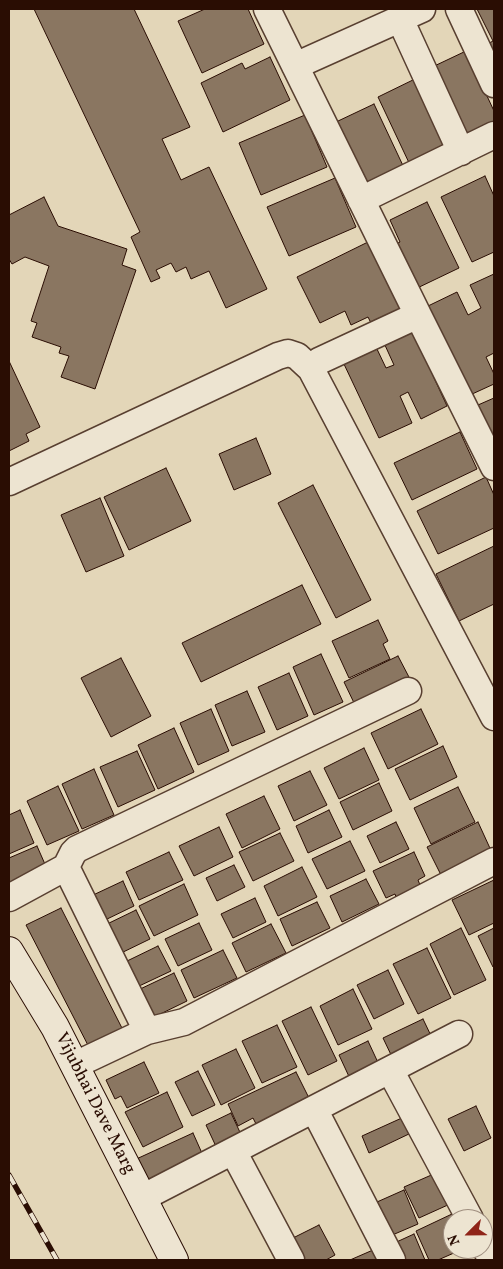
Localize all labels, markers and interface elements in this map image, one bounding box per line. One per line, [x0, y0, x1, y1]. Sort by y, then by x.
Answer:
street label: Vijubhai Dave Marg [49, 1030, 139, 1178]
north arrow [443, 1209, 493, 1259]
text: N [444, 1231, 465, 1248]

